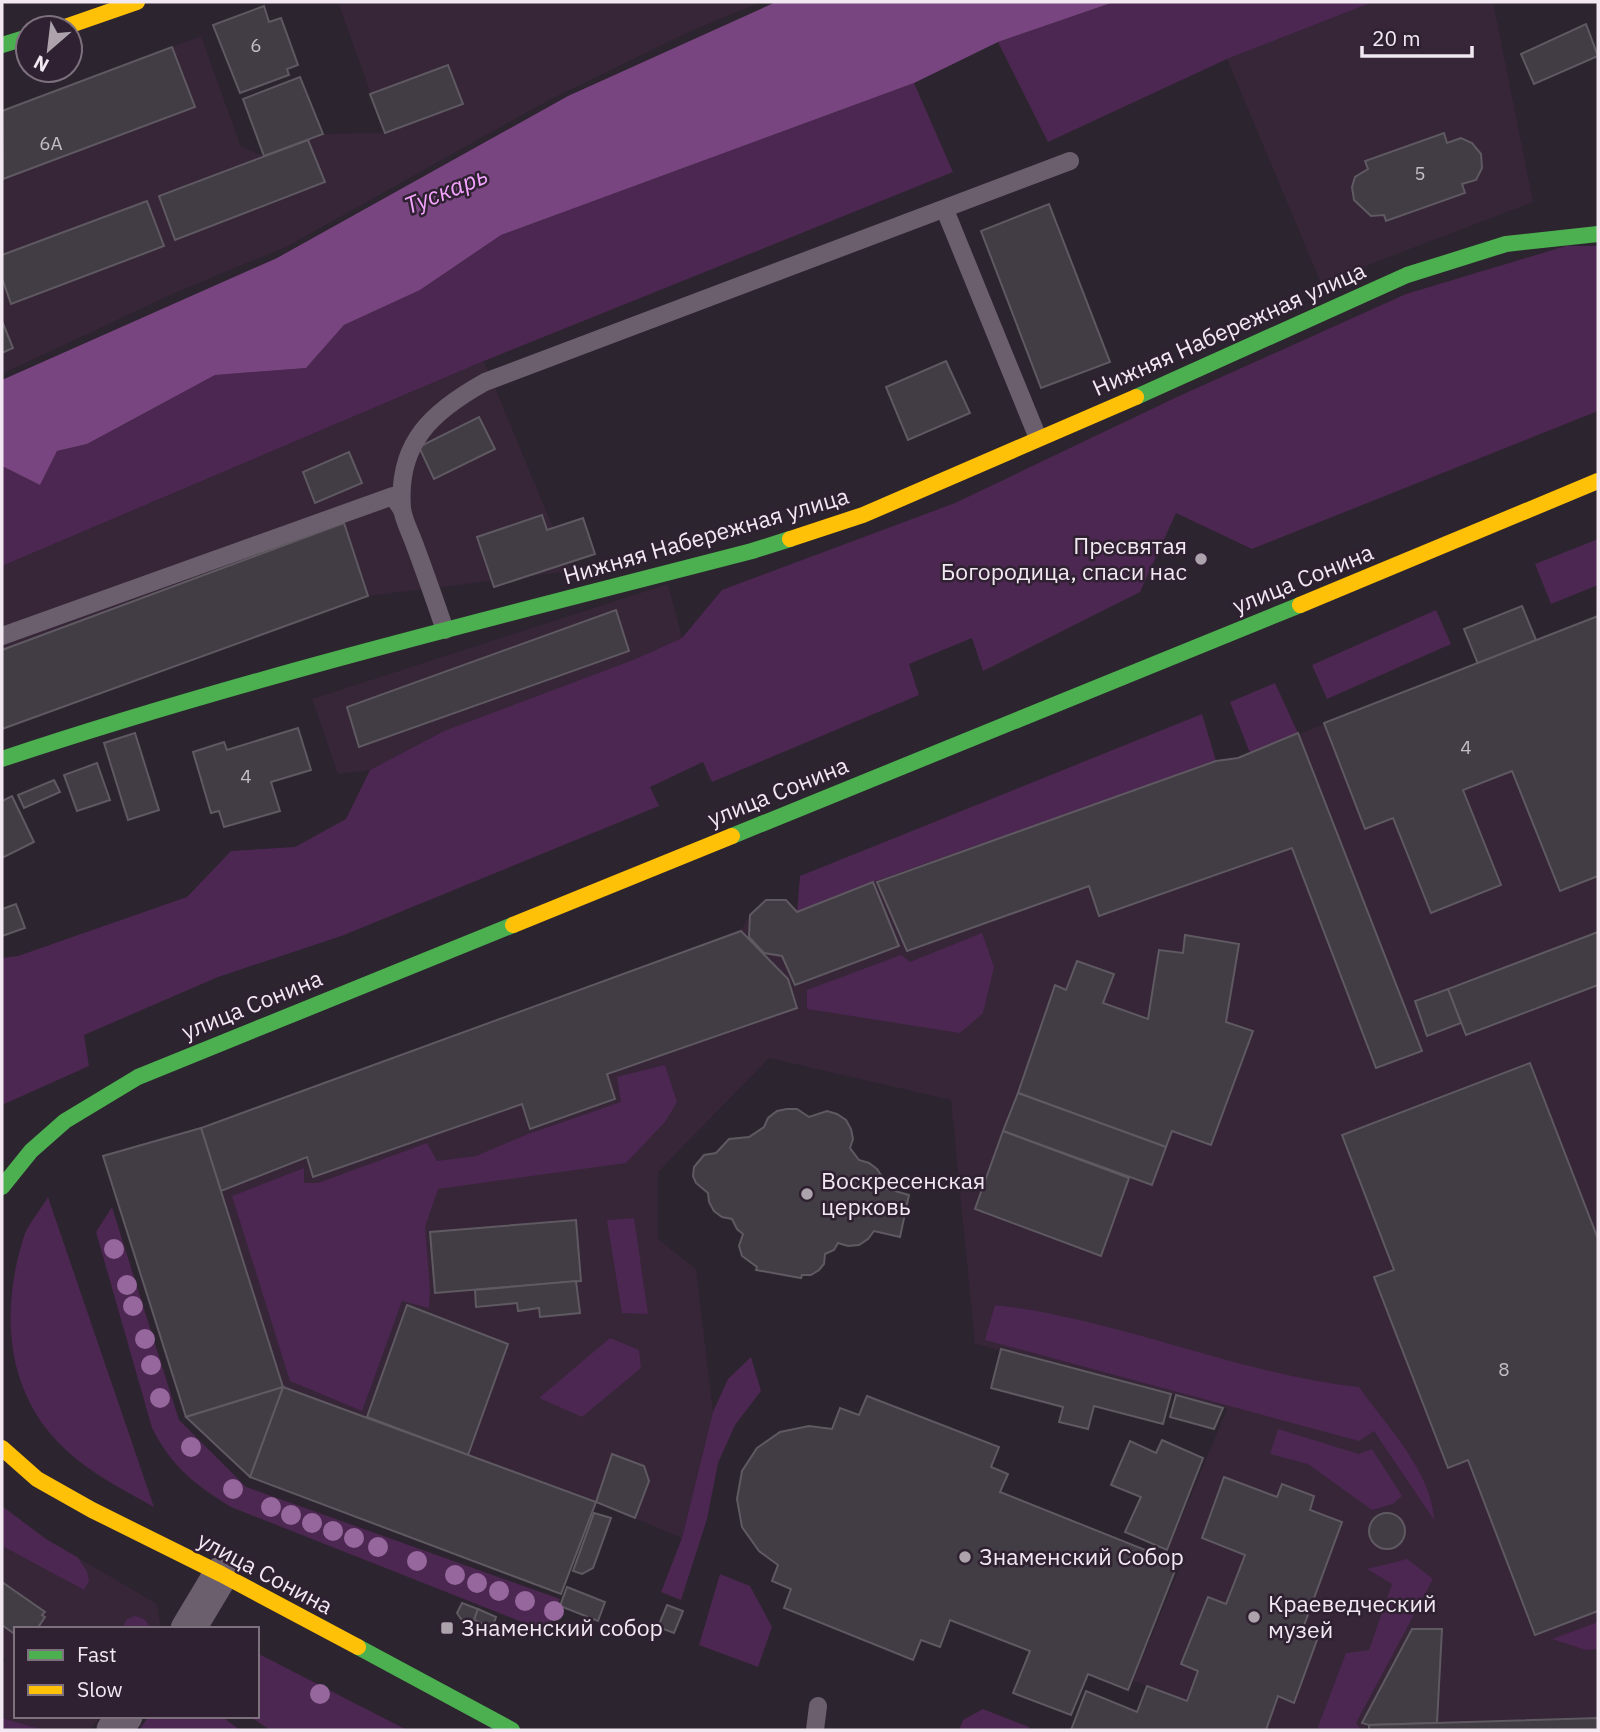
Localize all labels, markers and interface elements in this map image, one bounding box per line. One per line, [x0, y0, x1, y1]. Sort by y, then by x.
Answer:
north arrow [14, 14, 84, 84]
scale bar [1362, 14, 1472, 58]
text: 20 m [1372, 24, 1421, 52]
house number: 6 [250, 33, 262, 57]
text: N [29, 50, 53, 78]
house number: 6А [39, 131, 63, 155]
water label: Тускарь [399, 159, 492, 221]
house number: 5 [1414, 161, 1426, 185]
street label: Нижняя Набережная улица [1087, 254, 1370, 402]
street label: Нижняя Набережная улица [559, 480, 852, 590]
place label: Пресвятая Богородица, спаси нас [941, 530, 1187, 586]
street label: улица Сонина [1228, 536, 1377, 620]
marker: Пресвятая Богородица, спаси нас [1193, 551, 1209, 567]
house number: 4 [1460, 735, 1472, 759]
street label: улица Сонина [703, 749, 852, 833]
house number: 4 [240, 764, 252, 788]
street label: улица Сонина [177, 962, 326, 1046]
place label: Воскресенская церковь [821, 1165, 985, 1221]
marker: Воскресенская церковь [799, 1186, 815, 1202]
house number: 8 [1498, 1357, 1510, 1381]
street label: улица Сонина [193, 1524, 338, 1620]
place label: Знаменский Собор [979, 1541, 1184, 1571]
marker: Знаменский Собор [957, 1549, 973, 1565]
place label: Краеведческий музей [1268, 1588, 1436, 1644]
marker: Краеведческий музей [1246, 1609, 1262, 1625]
place label: Знаменский собор [461, 1612, 663, 1642]
marker: Знаменский собор [439, 1620, 455, 1636]
legend [14, 1627, 259, 1718]
text: Fast [77, 1640, 117, 1668]
text: Slow [77, 1675, 123, 1703]

